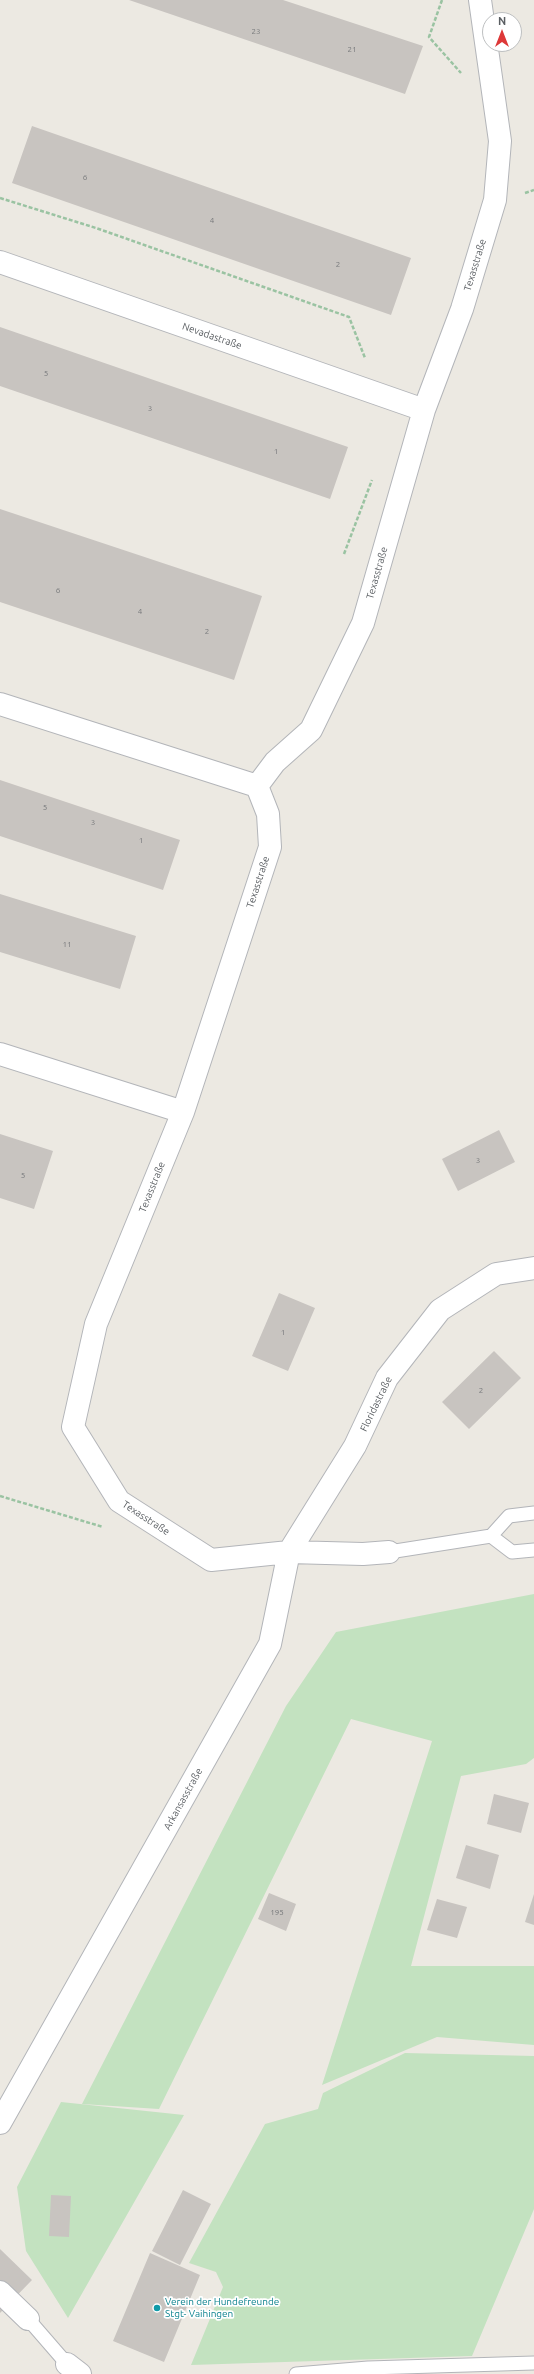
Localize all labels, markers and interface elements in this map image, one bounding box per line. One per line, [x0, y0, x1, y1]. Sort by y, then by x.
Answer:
north arrow [482, 12, 522, 52]
text: N [498, 15, 506, 27]
house number: 23 [251, 26, 261, 36]
house number: 21 [347, 44, 357, 54]
house number: 6 [83, 172, 87, 182]
house number: 4 [210, 215, 214, 225]
street label: Texasstraße [461, 238, 489, 292]
house number: 2 [336, 259, 340, 269]
street label: Nevadastraße [181, 320, 243, 352]
house number: 5 [44, 368, 48, 378]
house number: 3 [148, 403, 152, 413]
house number: 1 [274, 446, 278, 456]
street label: Texasstraße [364, 545, 390, 601]
house number: 6 [56, 585, 60, 595]
house number: 4 [138, 606, 142, 616]
house number: 2 [205, 626, 209, 636]
house number: 5 [43, 802, 47, 812]
house number: 3 [91, 817, 95, 827]
house number: 1 [139, 835, 143, 845]
street label: Texasstraße [244, 855, 272, 909]
house number: 11 [62, 939, 72, 949]
house number: 3 [476, 1155, 480, 1165]
street label: Texasstraße [136, 1160, 168, 1214]
house number: 5 [21, 1170, 25, 1180]
house number: 1 [281, 1327, 285, 1337]
street label: Floridastraße [358, 1375, 394, 1433]
house number: 2 [479, 1385, 483, 1395]
street label: Texasstraße [120, 1498, 172, 1538]
street label: Arkansasstraße [161, 1766, 205, 1832]
house number: 195 [270, 1907, 284, 1917]
place label: Verein der Hundefreunde Stgt- Vaihingen [165, 2296, 279, 2320]
marker: Verein der Hundefreunde Stgt- Vaihingen [152, 2303, 162, 2313]

